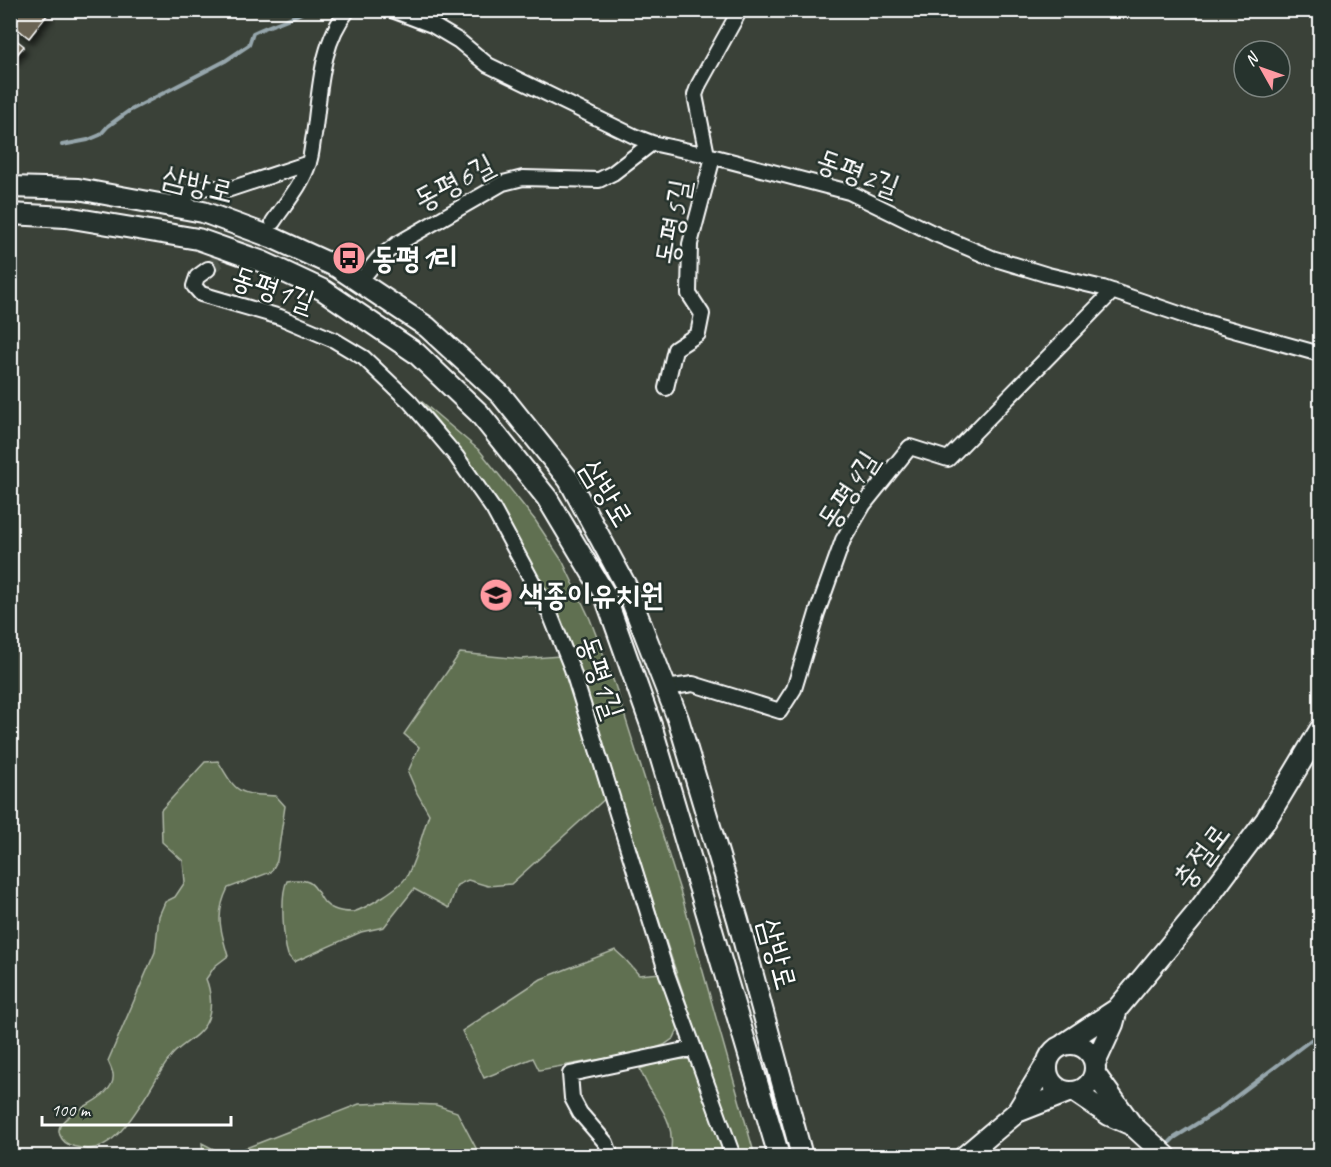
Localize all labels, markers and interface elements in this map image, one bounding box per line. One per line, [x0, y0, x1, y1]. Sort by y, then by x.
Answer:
north arrow [1232, 39, 1292, 99]
text: N [1240, 47, 1264, 70]
street label: 동평2길 [811, 140, 905, 206]
street label: 동평6길 [407, 145, 501, 219]
street label: 삼방로 [158, 157, 238, 211]
street label: 동평5길 [647, 176, 699, 268]
place label: 동평1리 [372, 239, 458, 277]
bus stop icon: 동평1리 [331, 240, 367, 276]
street label: 동평1길 [226, 257, 320, 321]
street label: 동평4길 [809, 444, 887, 536]
street label: 삼방로 [572, 452, 642, 534]
place label: 색종이유치원 [519, 576, 664, 614]
school or university icon: 색종이유치원 [478, 577, 514, 613]
street label: 동평1길 [569, 630, 633, 724]
street label: 충절로 [1164, 816, 1238, 896]
street label: 삼방로 [750, 914, 806, 994]
scale bar [42, 1089, 231, 1127]
text: 100 m [51, 1099, 92, 1121]

